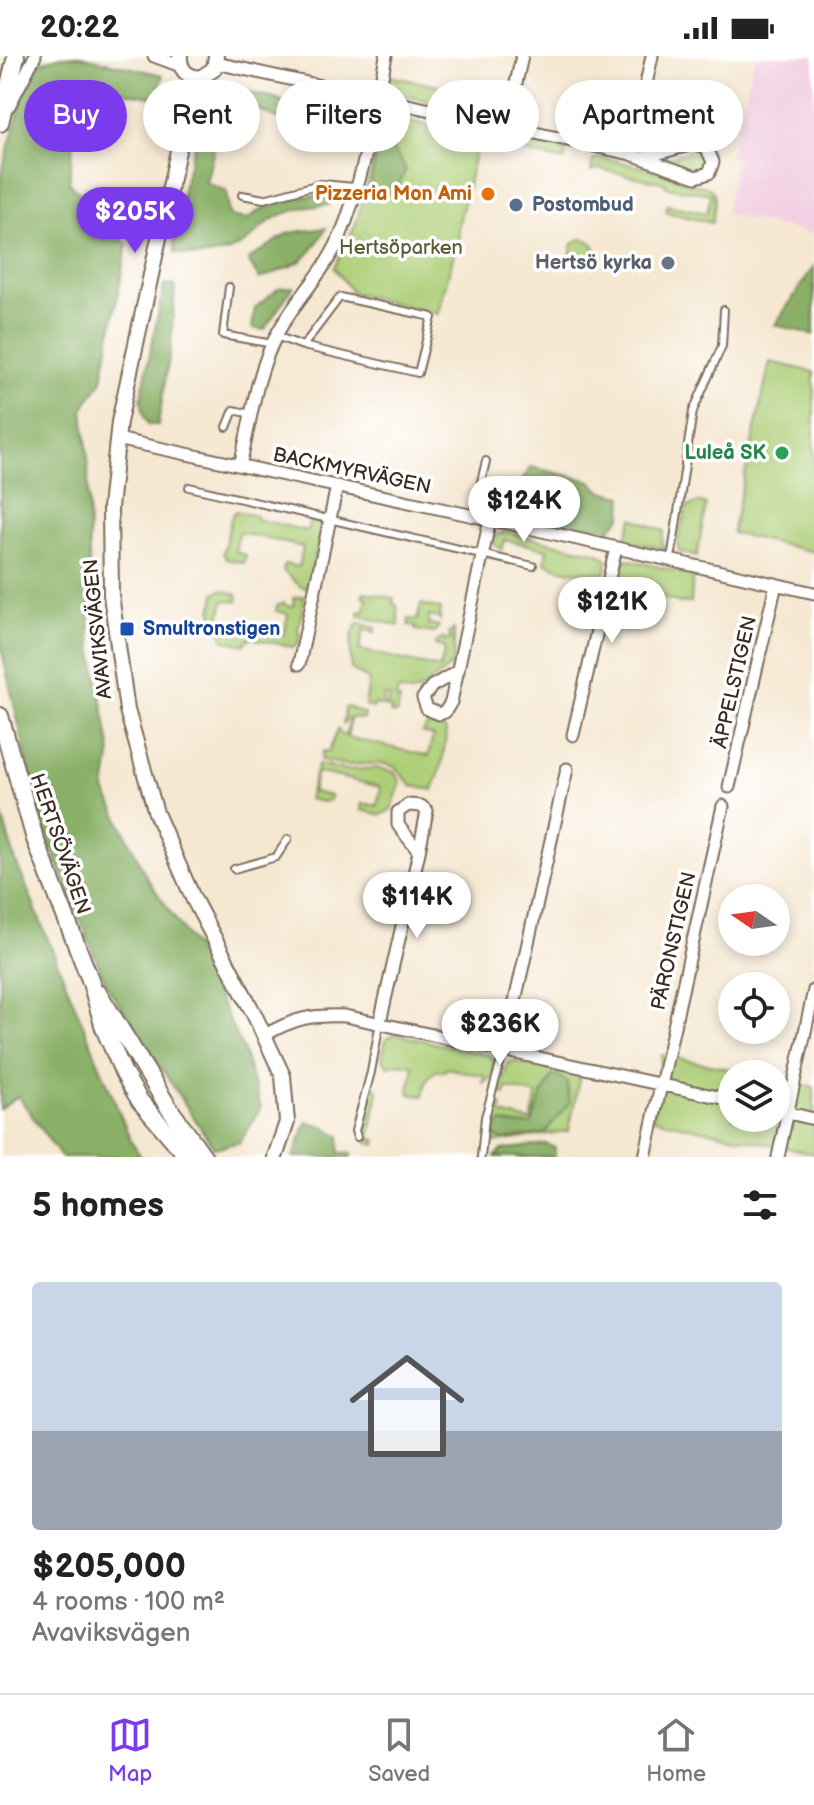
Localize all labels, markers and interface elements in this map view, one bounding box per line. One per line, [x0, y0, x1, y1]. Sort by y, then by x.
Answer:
text: 20:22 [40, 10, 119, 46]
chip: Buy [24, 80, 127, 152]
chip: Rent [143, 80, 260, 152]
chip: Filters [276, 80, 410, 152]
chip: New [426, 80, 539, 152]
chip: Apartment [555, 80, 743, 152]
place label: Pizzeria Mon Ami [315, 182, 472, 206]
marker: Pizzeria Mon Ami [479, 185, 497, 203]
pin: $205K [79, 187, 191, 255]
place label: Postombud [532, 193, 634, 217]
marker: Postombud [507, 196, 525, 214]
text: $205K [94, 197, 176, 228]
park label: Hertsöparken [339, 236, 463, 260]
place label: Hertsö kyrka [535, 251, 652, 275]
marker: Hertsö kyrka [659, 254, 677, 272]
place label: Luleå SK [685, 441, 766, 465]
street label: BACKMYRVÄGEN [271, 443, 433, 499]
marker: Luleå SK [773, 444, 791, 462]
pin: $124K [468, 476, 580, 544]
text: $124K [486, 486, 562, 517]
street label: AVAVIKSVÄGEN [79, 558, 117, 700]
pin: $121K [556, 577, 668, 645]
text: $121K [576, 587, 648, 618]
street label: ÄPPELSTIGEN [708, 613, 762, 751]
place label: Smultronstigen [143, 617, 281, 641]
marker: Smultronstigen [118, 620, 136, 638]
street label: HERTSÖVÄGEN [25, 770, 96, 917]
street label: PÄRONSTIGEN [646, 870, 702, 1012]
pin: $114K [361, 872, 473, 940]
text: $114K [381, 882, 453, 913]
north arrow [718, 884, 790, 956]
map controls [718, 884, 790, 1132]
button: locate [718, 972, 790, 1044]
pin: $236K [444, 999, 556, 1067]
text: $236K [460, 1009, 540, 1040]
button: layers [718, 1060, 790, 1132]
icon: filters [738, 1183, 782, 1227]
text: 5 homes [32, 1185, 164, 1226]
icon: home [335, 1334, 479, 1478]
text: $205,000 [32, 1546, 186, 1587]
text: 4 rooms · 100 m² [32, 1587, 225, 1618]
text: Avaviksvägen [32, 1618, 190, 1649]
tab: Map [108, 1713, 152, 1788]
tab: Saved [368, 1713, 430, 1788]
tab: Home [646, 1713, 706, 1788]

